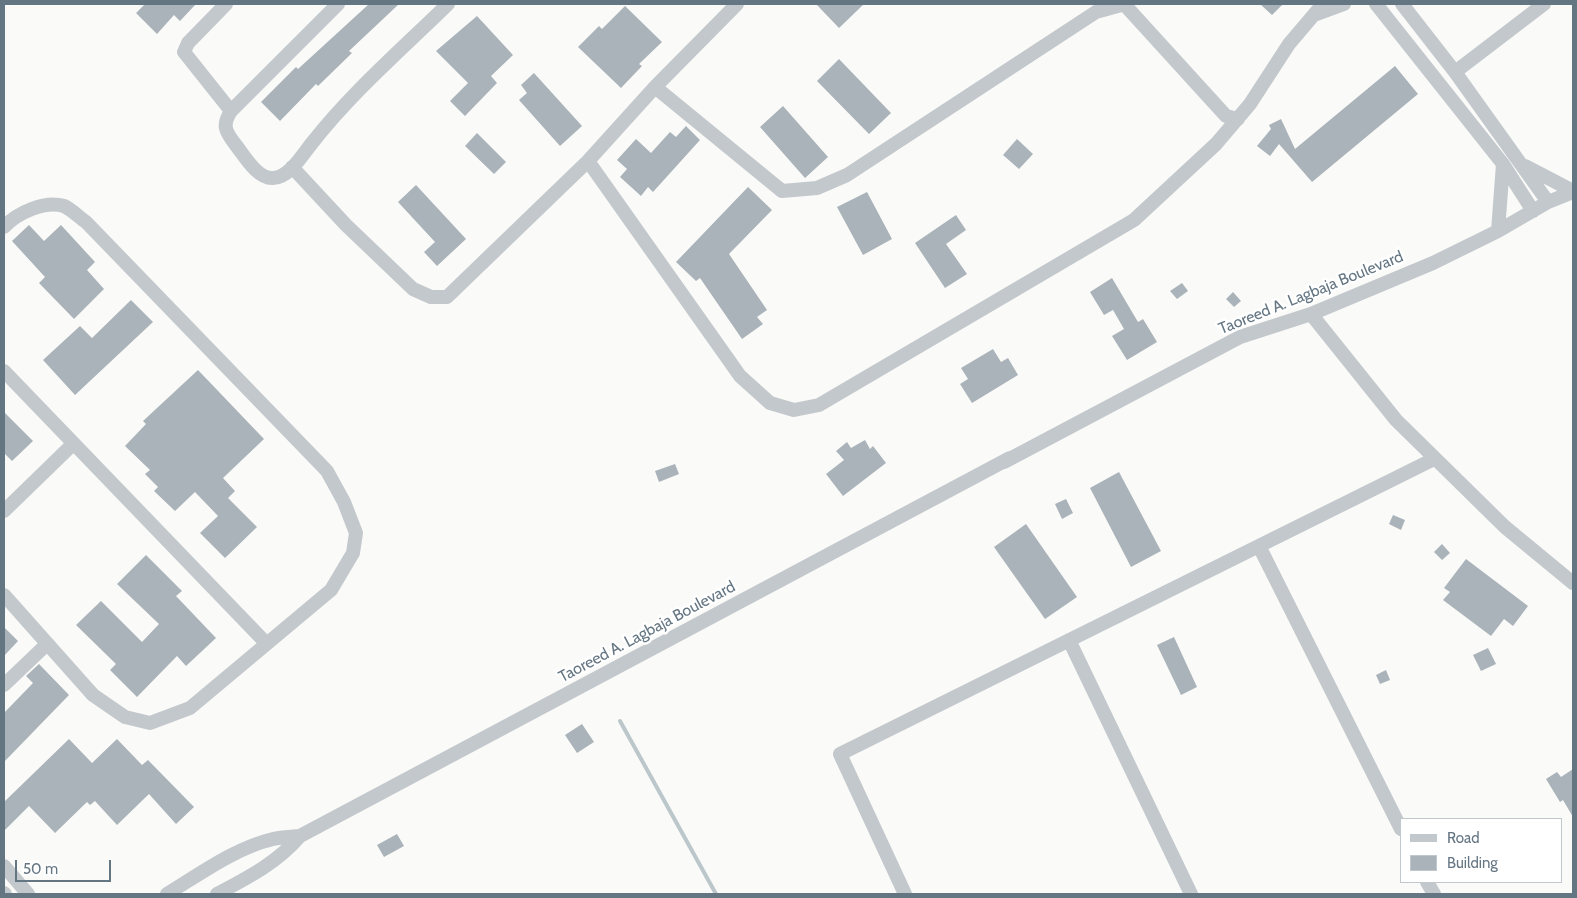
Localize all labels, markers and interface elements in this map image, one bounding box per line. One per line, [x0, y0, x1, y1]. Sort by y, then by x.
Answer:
street label: Taoreed A. Lagbaja Boulevard [1216, 247, 1406, 339]
street label: Taoreed A. Lagbaja Boulevard [555, 577, 739, 687]
legend [1400, 818, 1562, 883]
text: Road [1447, 829, 1480, 847]
scale bar [18, 850, 114, 882]
text: Building [1447, 854, 1498, 872]
text: 50 m [23, 860, 58, 878]

